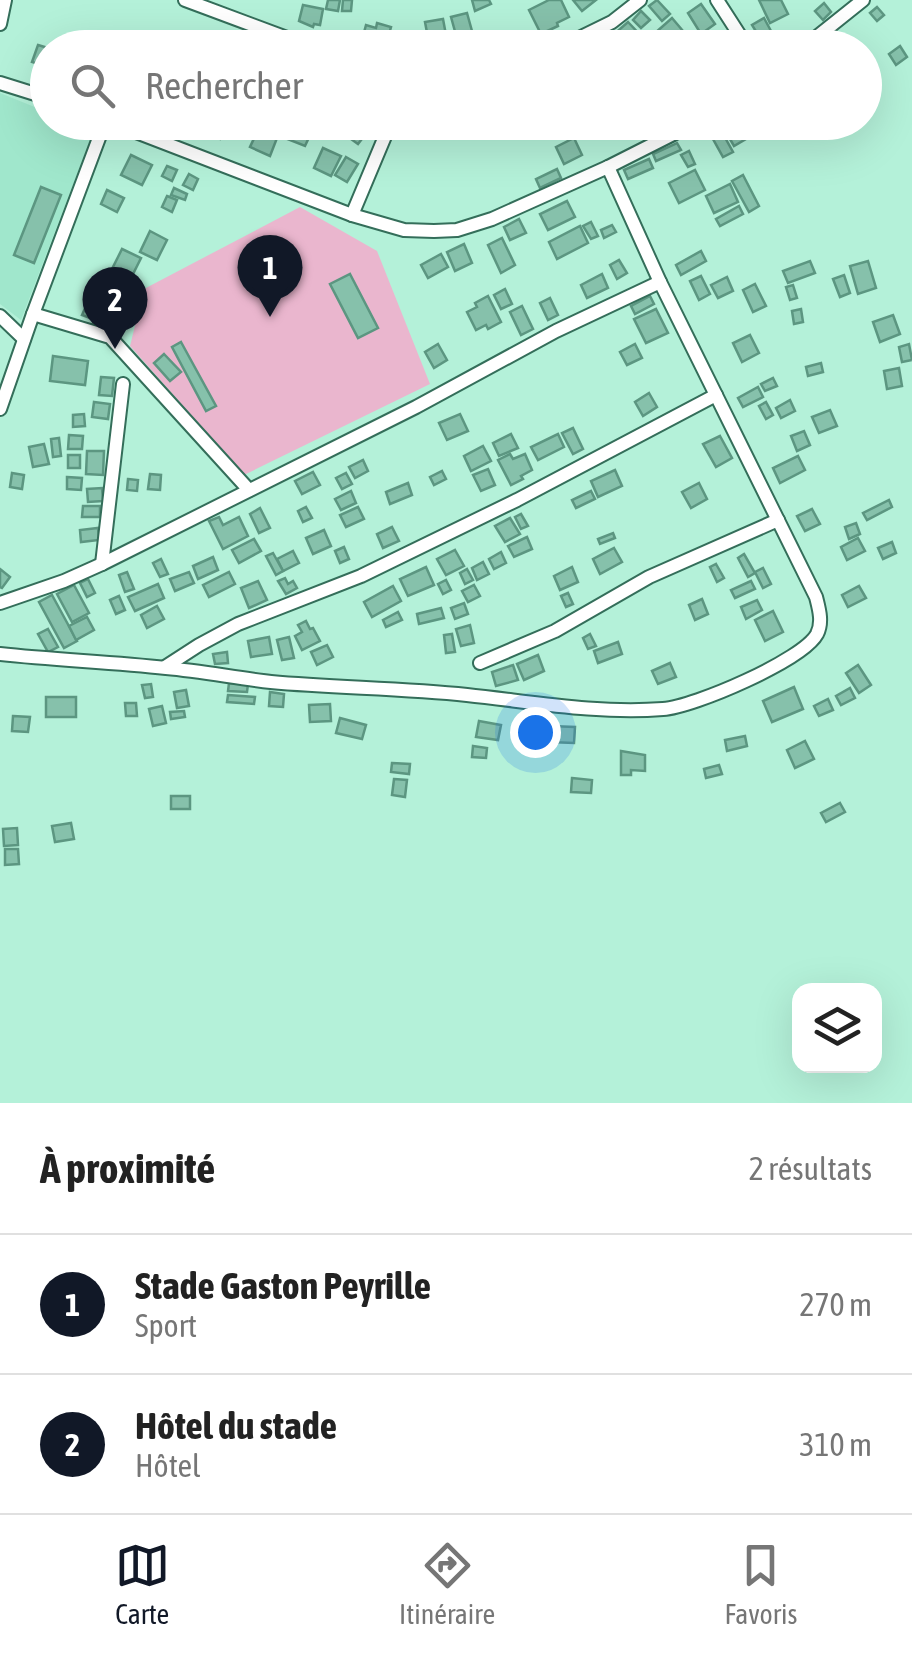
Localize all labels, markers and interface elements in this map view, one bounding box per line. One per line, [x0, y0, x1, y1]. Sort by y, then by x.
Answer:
search box [30, 30, 882, 140]
icon: search [65, 58, 120, 113]
text: Rechercher [145, 64, 303, 107]
pin: 1 [238, 234, 302, 317]
pin: 2 [82, 266, 148, 349]
your location [510, 707, 561, 758]
map controls [792, 983, 882, 1073]
button: layers [792, 983, 882, 1073]
text: À proximité [40, 1144, 215, 1192]
text: 2 résultats [749, 1150, 872, 1187]
text: Stade Gaston Peyrille [135, 1264, 431, 1307]
text: 1 [65, 1286, 80, 1323]
text: 270 m [799, 1286, 872, 1323]
text: Sport [135, 1307, 197, 1344]
text: Hôtel du stade [135, 1404, 337, 1447]
text: 2 [65, 1426, 80, 1463]
text: 310 m [799, 1426, 872, 1463]
text: Hôtel [135, 1447, 201, 1484]
tab: Carte [115, 1538, 170, 1630]
tab: Itinéraire [399, 1538, 495, 1630]
tab: Favoris [725, 1538, 797, 1630]

